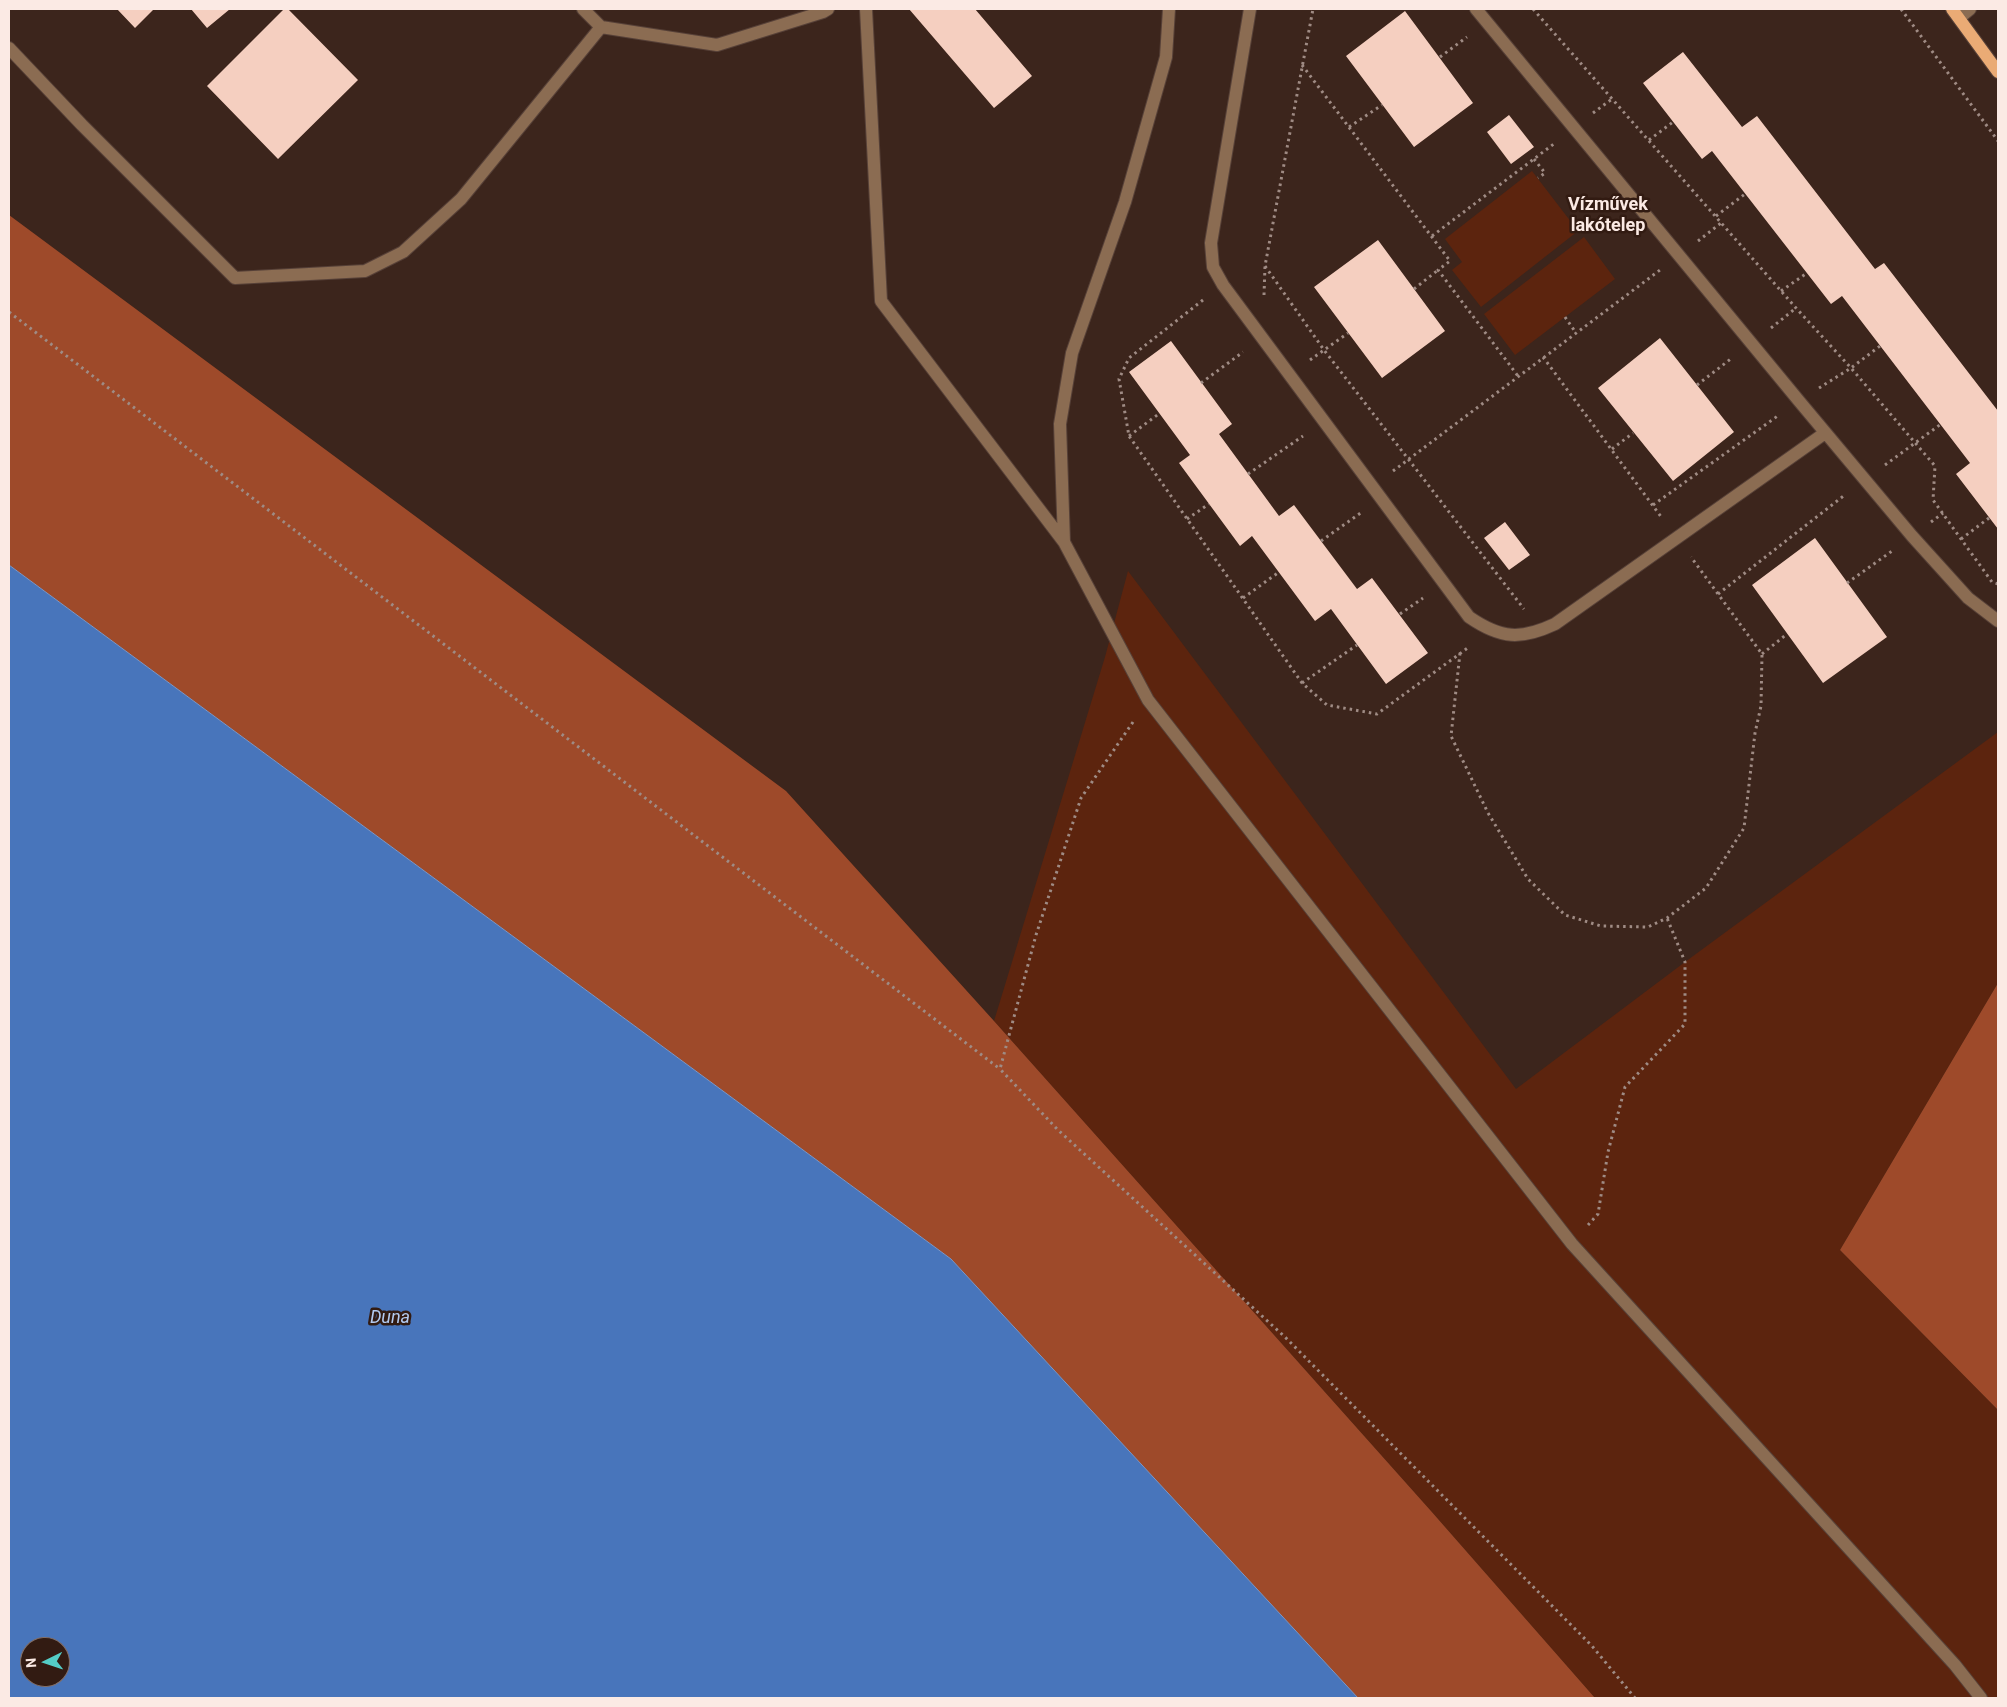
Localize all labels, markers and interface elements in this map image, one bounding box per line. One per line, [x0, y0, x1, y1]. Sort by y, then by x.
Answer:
district label: Vízművek lakótelep [1568, 194, 1648, 236]
water label: Duna [370, 1307, 410, 1329]
north arrow [20, 1637, 70, 1687]
text: N [23, 1657, 39, 1668]

